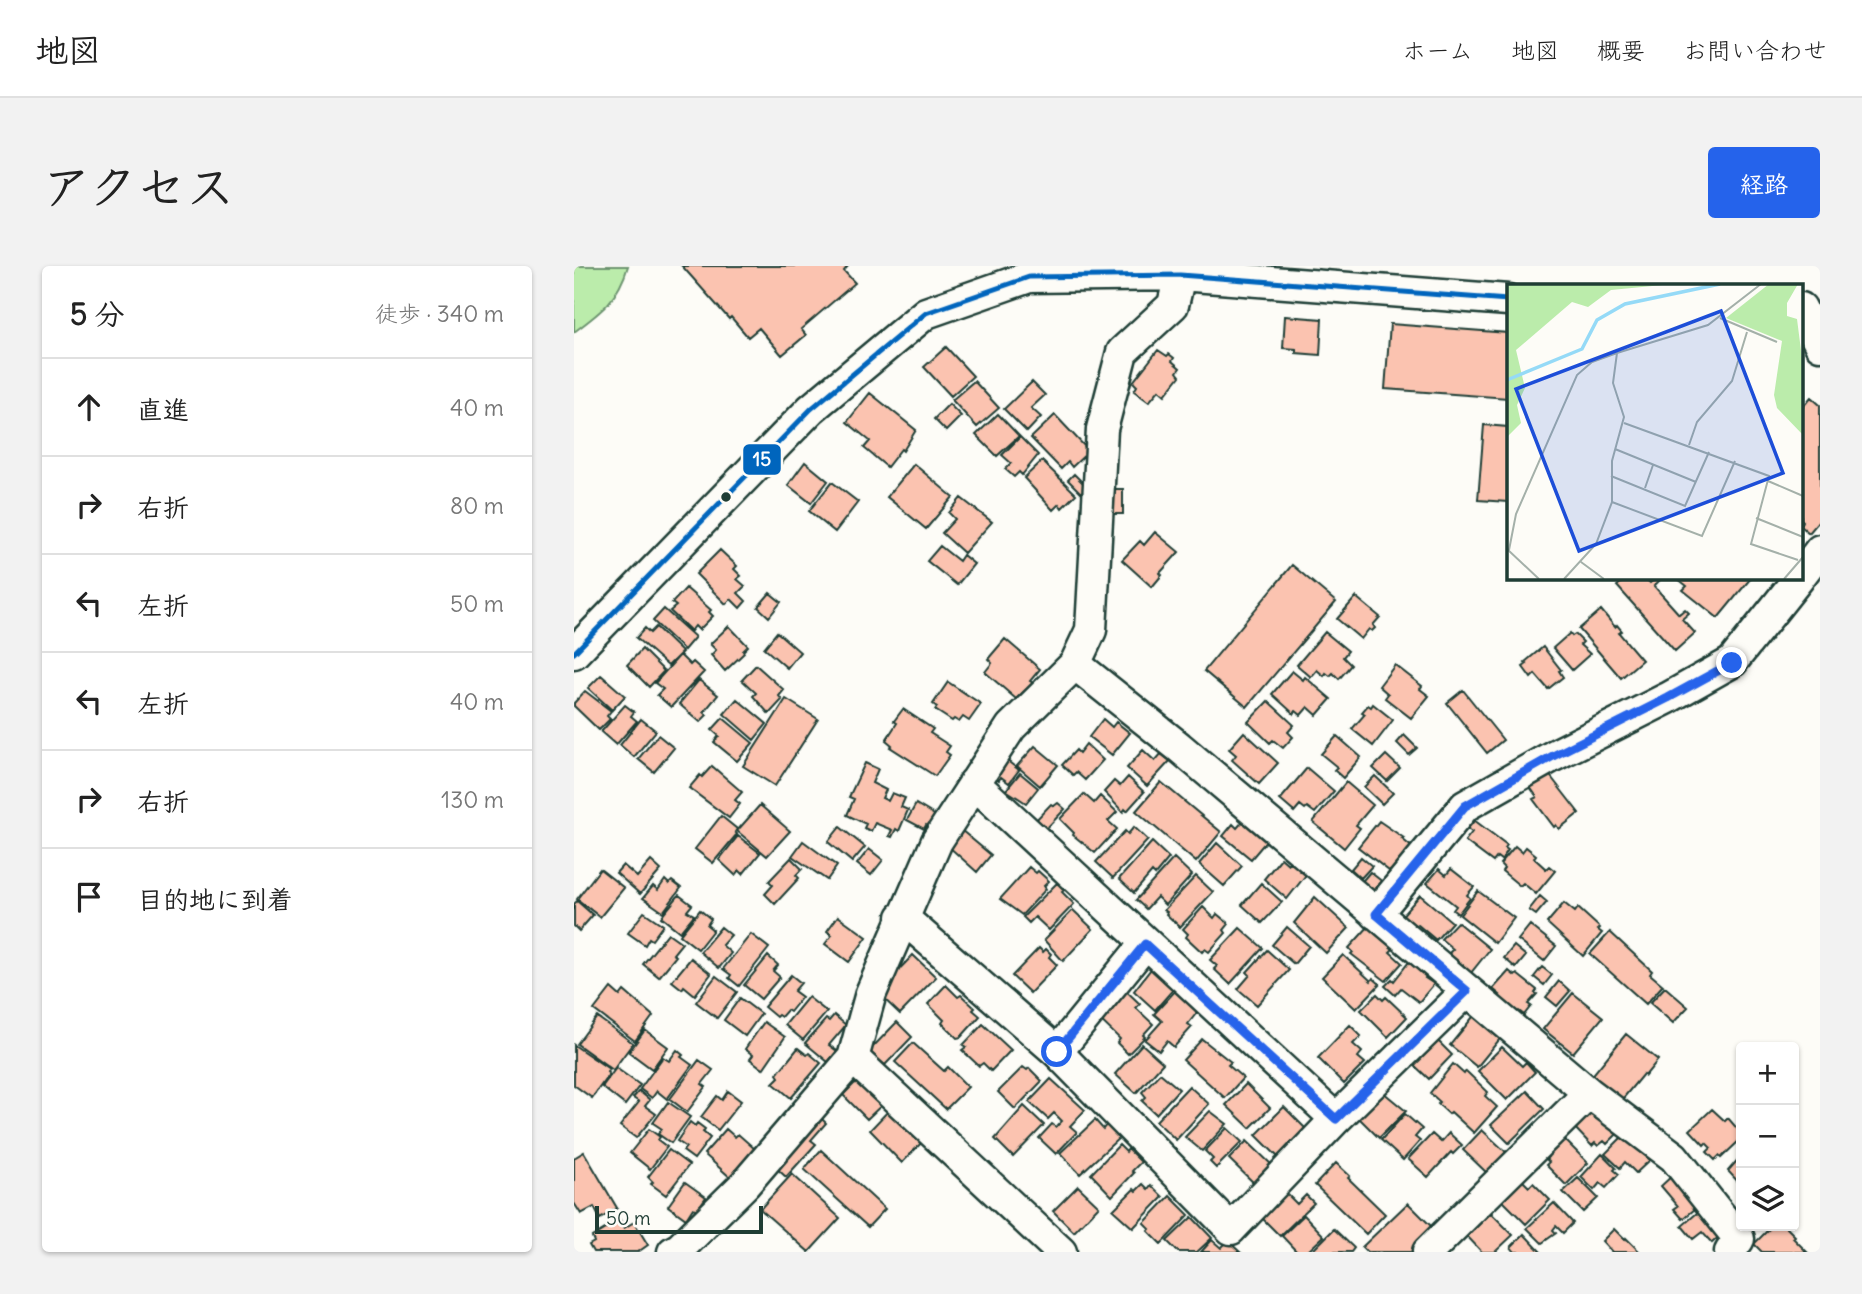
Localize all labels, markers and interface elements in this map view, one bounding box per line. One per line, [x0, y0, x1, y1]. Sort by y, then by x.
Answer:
text: 地図 [35, 29, 101, 71]
text: ホーム [1402, 35, 1473, 65]
text: 地図 [1511, 35, 1559, 65]
text: 概要 [1597, 35, 1645, 65]
text: お問い合わせ [1683, 35, 1827, 65]
button: 経路 [1708, 147, 1820, 218]
text: アクセス [42, 156, 235, 217]
inset map [1507, 284, 1802, 579]
text: 5 分 [70, 295, 124, 333]
text: 徒歩 · 340 m [375, 299, 504, 328]
icon: ahead [70, 388, 108, 426]
text: 直進 [137, 393, 189, 426]
text: 40 m [450, 393, 504, 422]
line badge: 15 [742, 443, 782, 476]
text: 15 [753, 447, 771, 471]
icon: right [70, 486, 108, 524]
unlabelled marker [719, 490, 733, 504]
text: 右折 [137, 491, 189, 524]
text: 80 m [450, 491, 504, 520]
icon: left [70, 584, 108, 622]
text: 左折 [137, 589, 189, 622]
text: 50 m [450, 589, 504, 618]
route end [1716, 647, 1747, 678]
icon: left [70, 682, 108, 720]
text: 左折 [137, 687, 189, 720]
text: 40 m [450, 687, 504, 716]
icon: right [70, 780, 108, 818]
text: 右折 [137, 785, 189, 818]
text: 130 m [441, 785, 504, 814]
icon: arrive [70, 878, 108, 916]
text: 目的地に到着 [137, 883, 293, 916]
route start [1041, 1036, 1072, 1067]
map controls [1736, 1042, 1799, 1231]
button: + [1736, 1042, 1799, 1105]
button: − [1736, 1105, 1799, 1168]
button: layers [1736, 1168, 1799, 1231]
scale bar [595, 1203, 763, 1235]
text: 50 m [606, 1206, 651, 1230]

